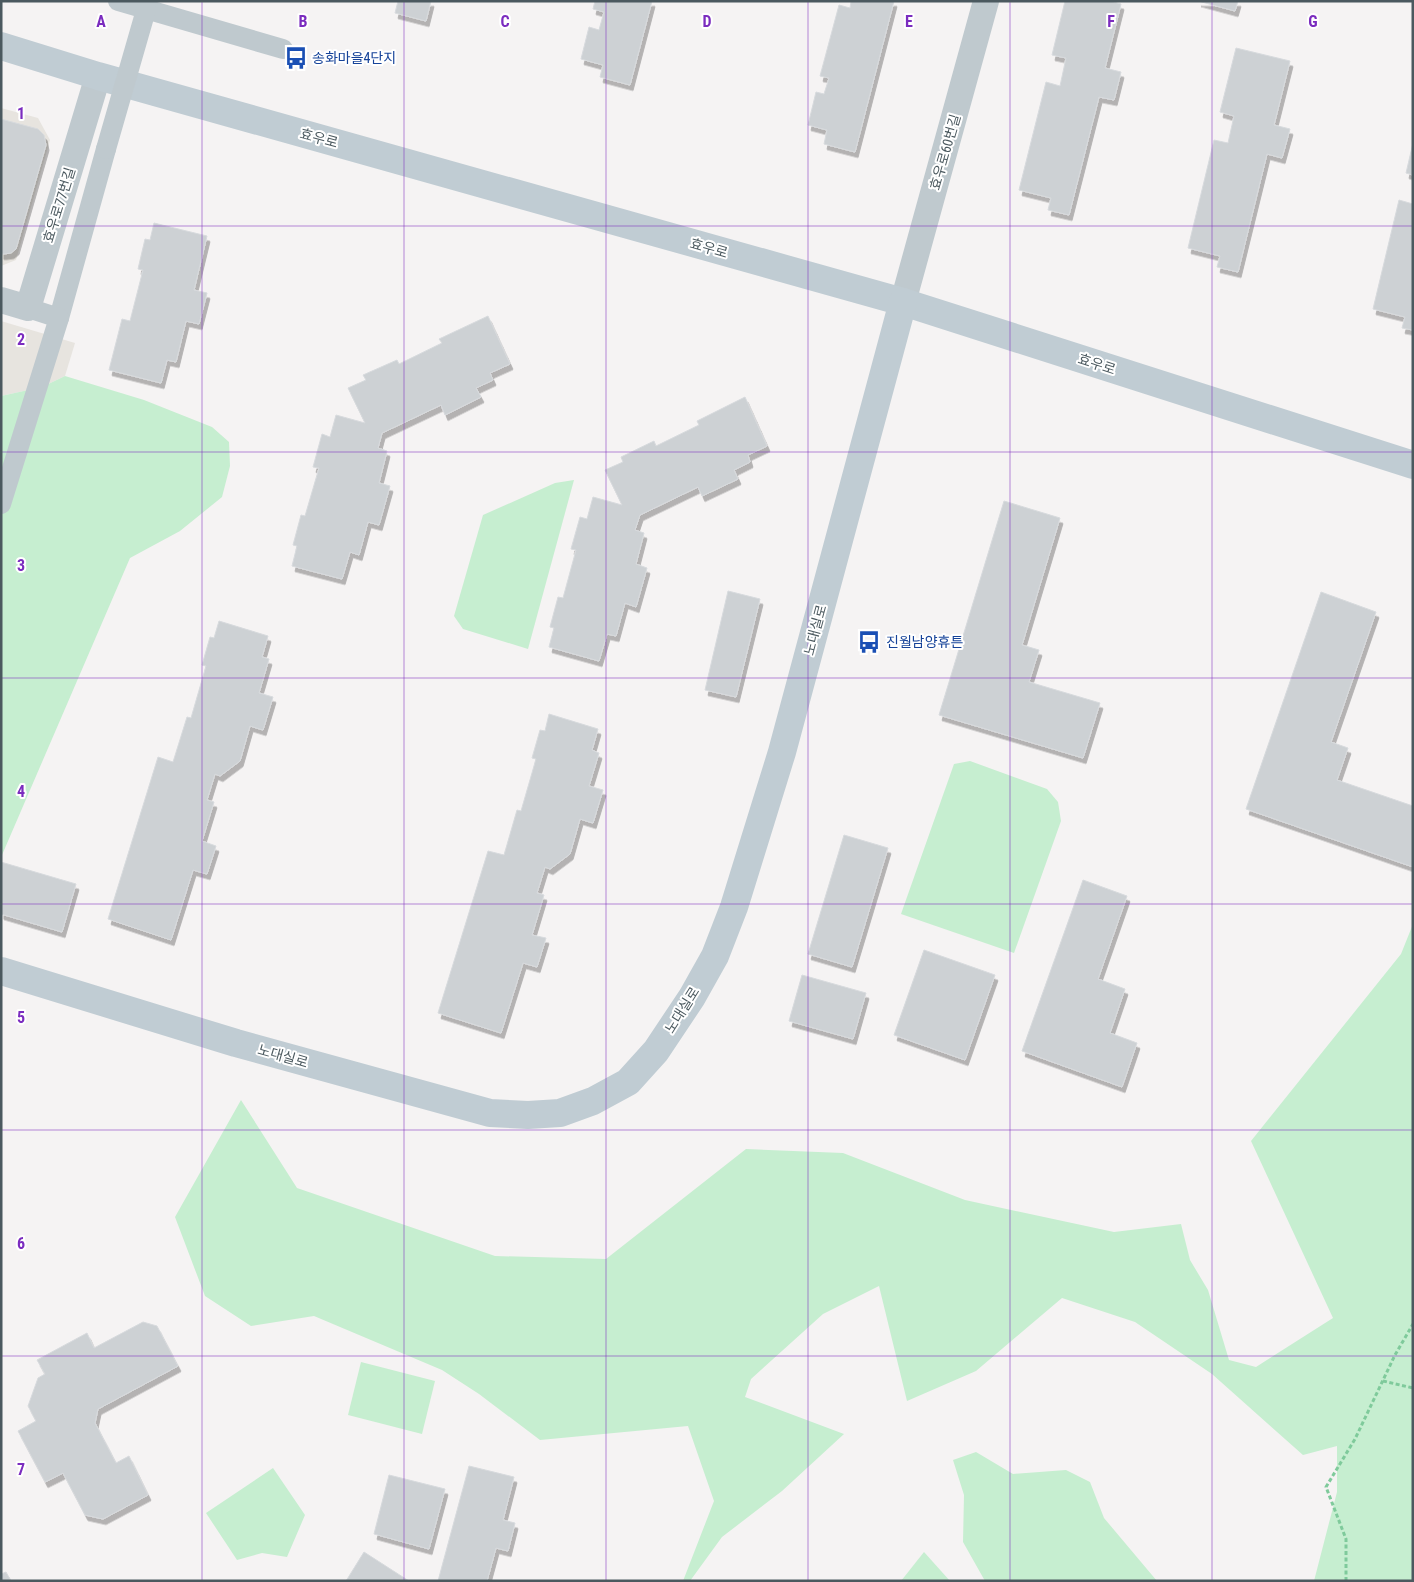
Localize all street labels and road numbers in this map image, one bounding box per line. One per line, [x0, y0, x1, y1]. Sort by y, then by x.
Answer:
street label: 효우로60번길 [927, 112, 963, 192]
street label: 효우로 [298, 125, 340, 151]
street label: 효우로77번길 [40, 165, 78, 245]
street label: 효우로 [688, 235, 730, 261]
street label: 효우로 [1076, 350, 1118, 378]
street label: 노대실로 [801, 603, 829, 657]
street label: 노대실로 [662, 984, 702, 1036]
street label: 노대실로 [256, 1041, 310, 1071]

